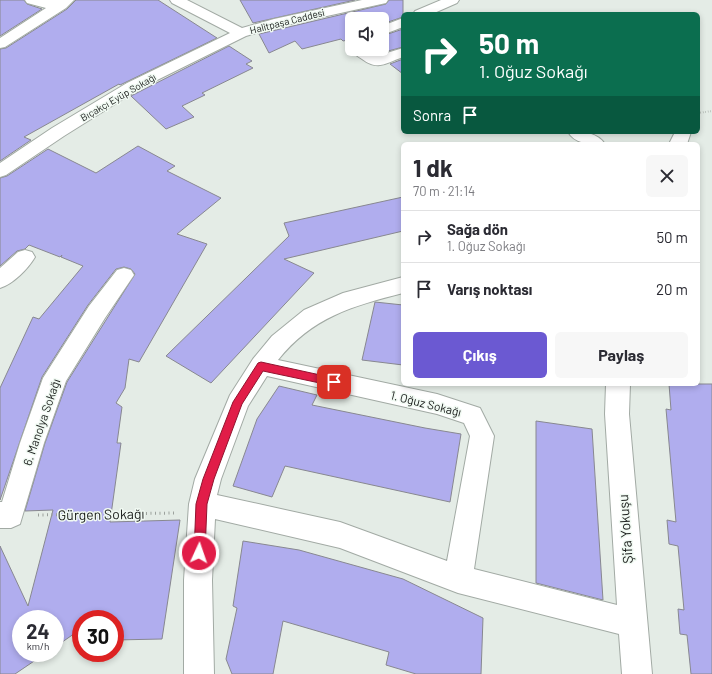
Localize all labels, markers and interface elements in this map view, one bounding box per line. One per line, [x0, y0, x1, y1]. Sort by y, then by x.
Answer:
street label: Halitpaşa Caddesi [248, 6, 326, 36]
map controls [345, 12, 389, 56]
button: sound [345, 12, 389, 56]
text: 50 m [479, 26, 539, 60]
icon: right [413, 28, 465, 80]
text: 1. Oğuz Sokağı [479, 60, 588, 82]
street label: Bıçakçı Eyüp Sokağı [78, 71, 158, 123]
icon: arrive [459, 104, 481, 126]
text: Sonra [413, 106, 451, 124]
text: 1 dk [413, 153, 453, 182]
button: close [646, 155, 688, 197]
text: 70 m · 21:14 [413, 183, 475, 199]
text: Sağa dön [447, 220, 508, 238]
icon: right [413, 226, 435, 248]
text: 50 m [656, 228, 688, 246]
text: 1. Oğuz Sokağı [447, 238, 525, 254]
icon: arrive [413, 278, 435, 300]
text: Varış noktası [447, 280, 532, 298]
text: 20 m [656, 280, 688, 298]
button: Çıkış [413, 332, 547, 378]
button: Paylaş [555, 332, 688, 378]
pin [317, 365, 351, 399]
icon: arrive [323, 371, 345, 393]
street label: 6. Manolya Sokağı [20, 377, 62, 467]
street label: 1. Oğuz Sokağı [389, 387, 463, 419]
street label: Şifa Yokuşu [614, 494, 636, 564]
street label: Gürgen Sokağı [58, 505, 144, 523]
position arrow [178, 532, 220, 574]
speed limit sign: 30 [72, 610, 124, 662]
text: 24 [26, 619, 50, 643]
text: km/h [27, 640, 49, 652]

